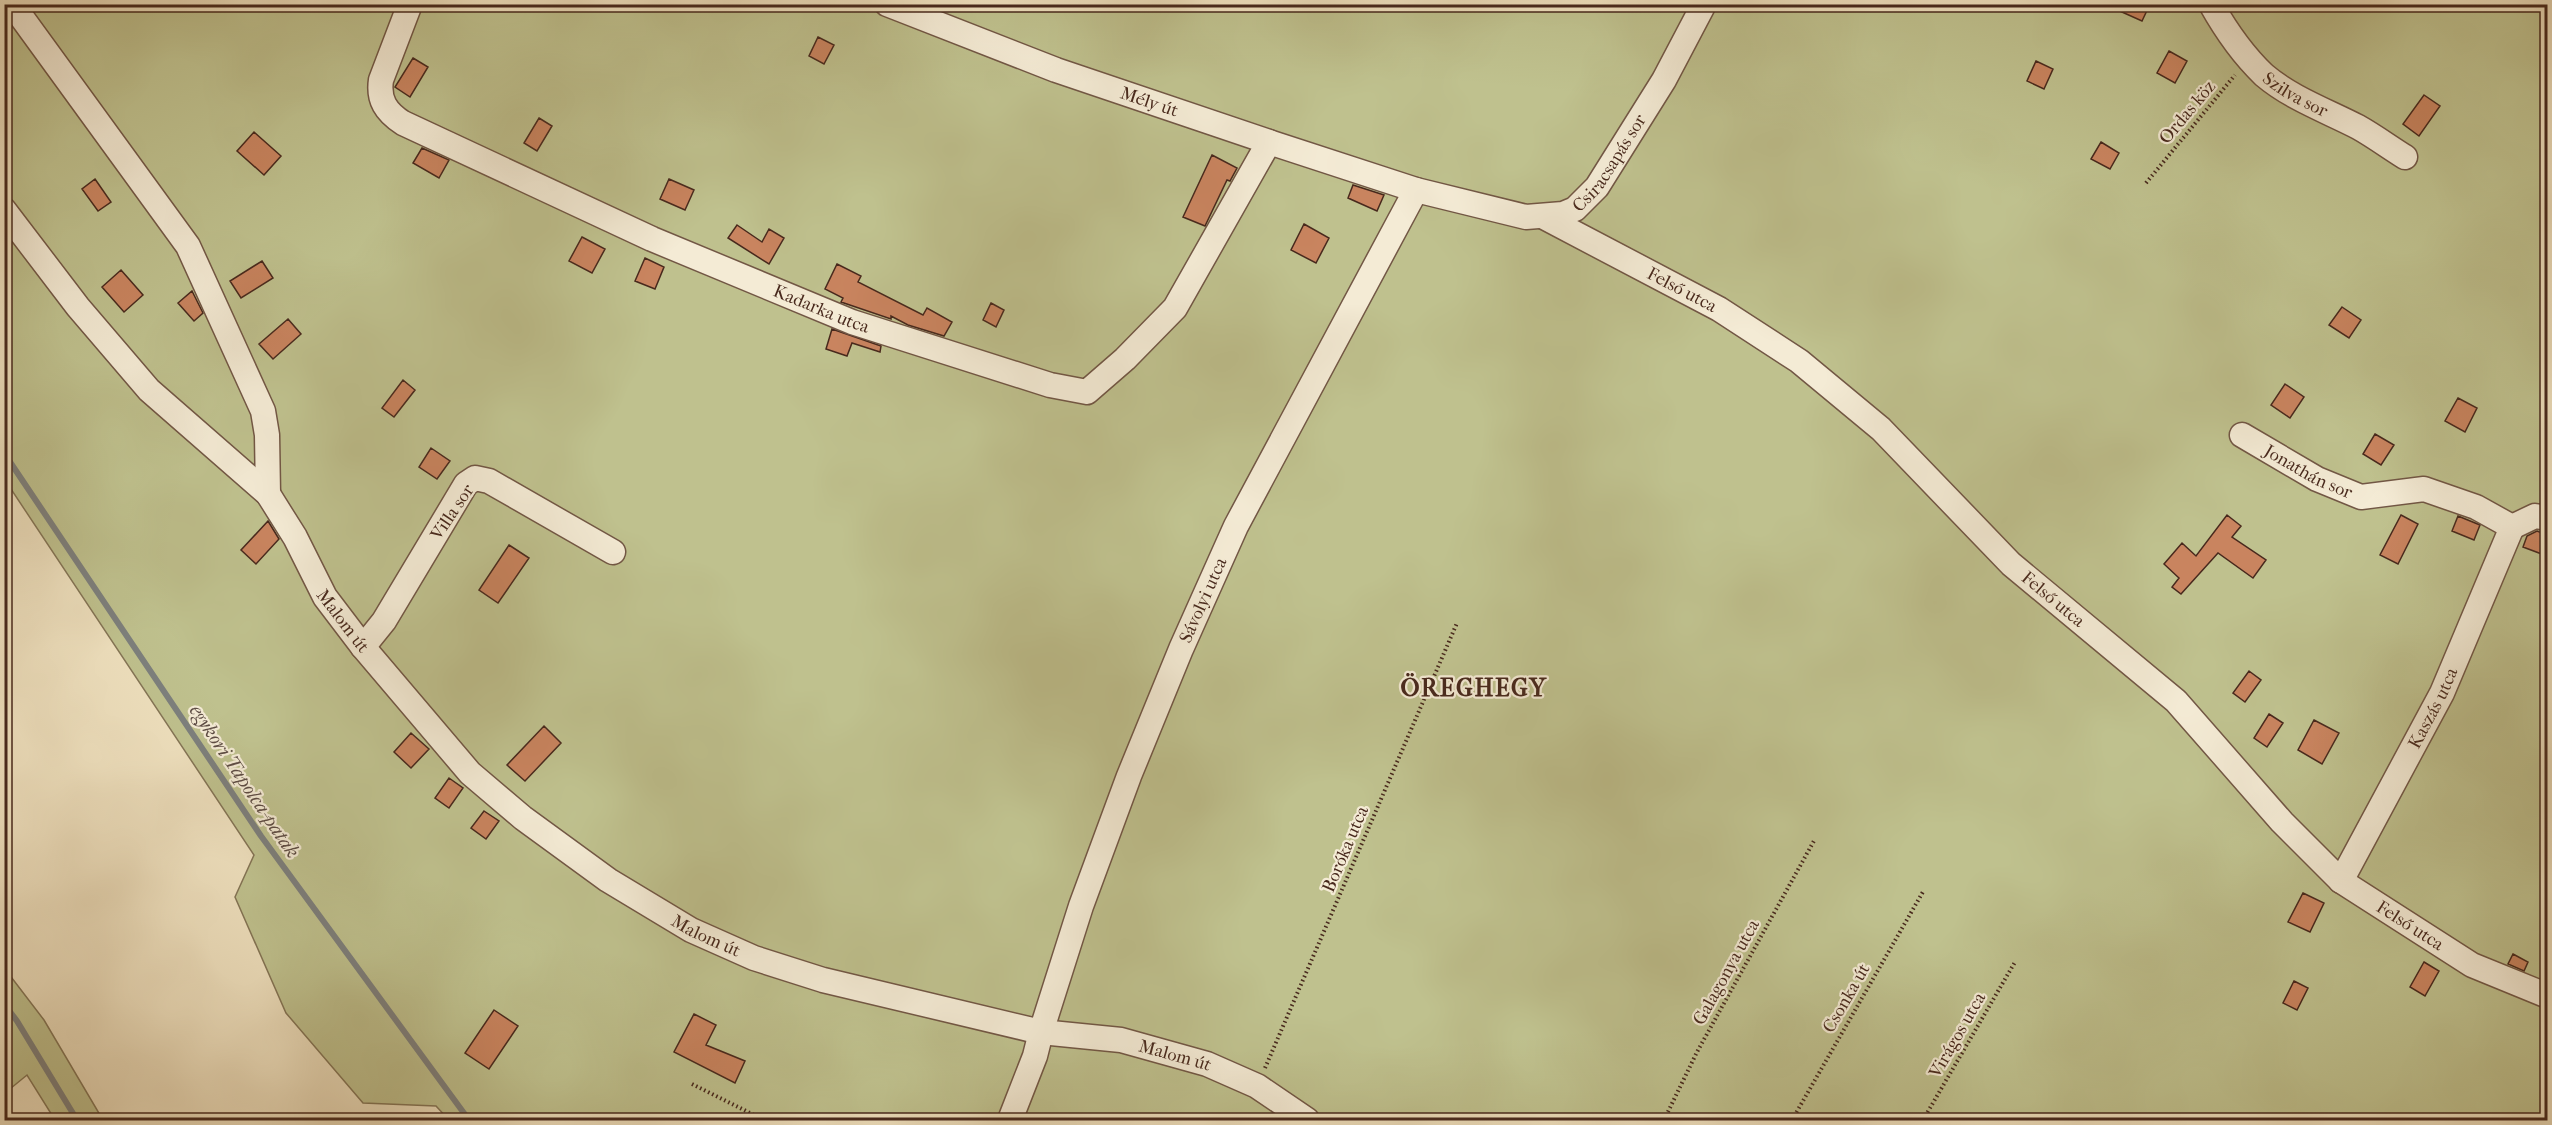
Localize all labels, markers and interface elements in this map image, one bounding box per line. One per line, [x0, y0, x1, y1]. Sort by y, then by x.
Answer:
street label: Szilva sor [2258, 68, 2331, 122]
street label: Ordas köz [2155, 76, 2220, 148]
street label: Mély út [1118, 83, 1181, 122]
street label: Csiracsapás sor [1568, 110, 1651, 217]
street label: Felső utca [1643, 263, 1721, 317]
street label: Kadarka utca [770, 281, 872, 338]
street label: Jonathán sor [2259, 439, 2356, 503]
street label: Villa sor [426, 480, 479, 545]
street label: Sávolyi utca [1175, 554, 1232, 646]
street label: Felső utca [2017, 567, 2089, 632]
street label: Malom út [312, 585, 374, 658]
street label: Kaszás utca [2404, 664, 2463, 752]
district label: ÖREGHEGY [1401, 672, 1548, 702]
water label: egykori Tapolca-patak [185, 700, 304, 862]
street label: Boróka utca [1318, 802, 1373, 895]
street label: Felső utca [2372, 896, 2448, 955]
street label: Malom út [667, 911, 744, 962]
street label: Galagonya utca [1689, 915, 1764, 1029]
street label: Csonka út [1818, 960, 1875, 1036]
street label: Virágos utca [1924, 988, 1991, 1082]
street label: Malom út [1137, 1036, 1215, 1076]

